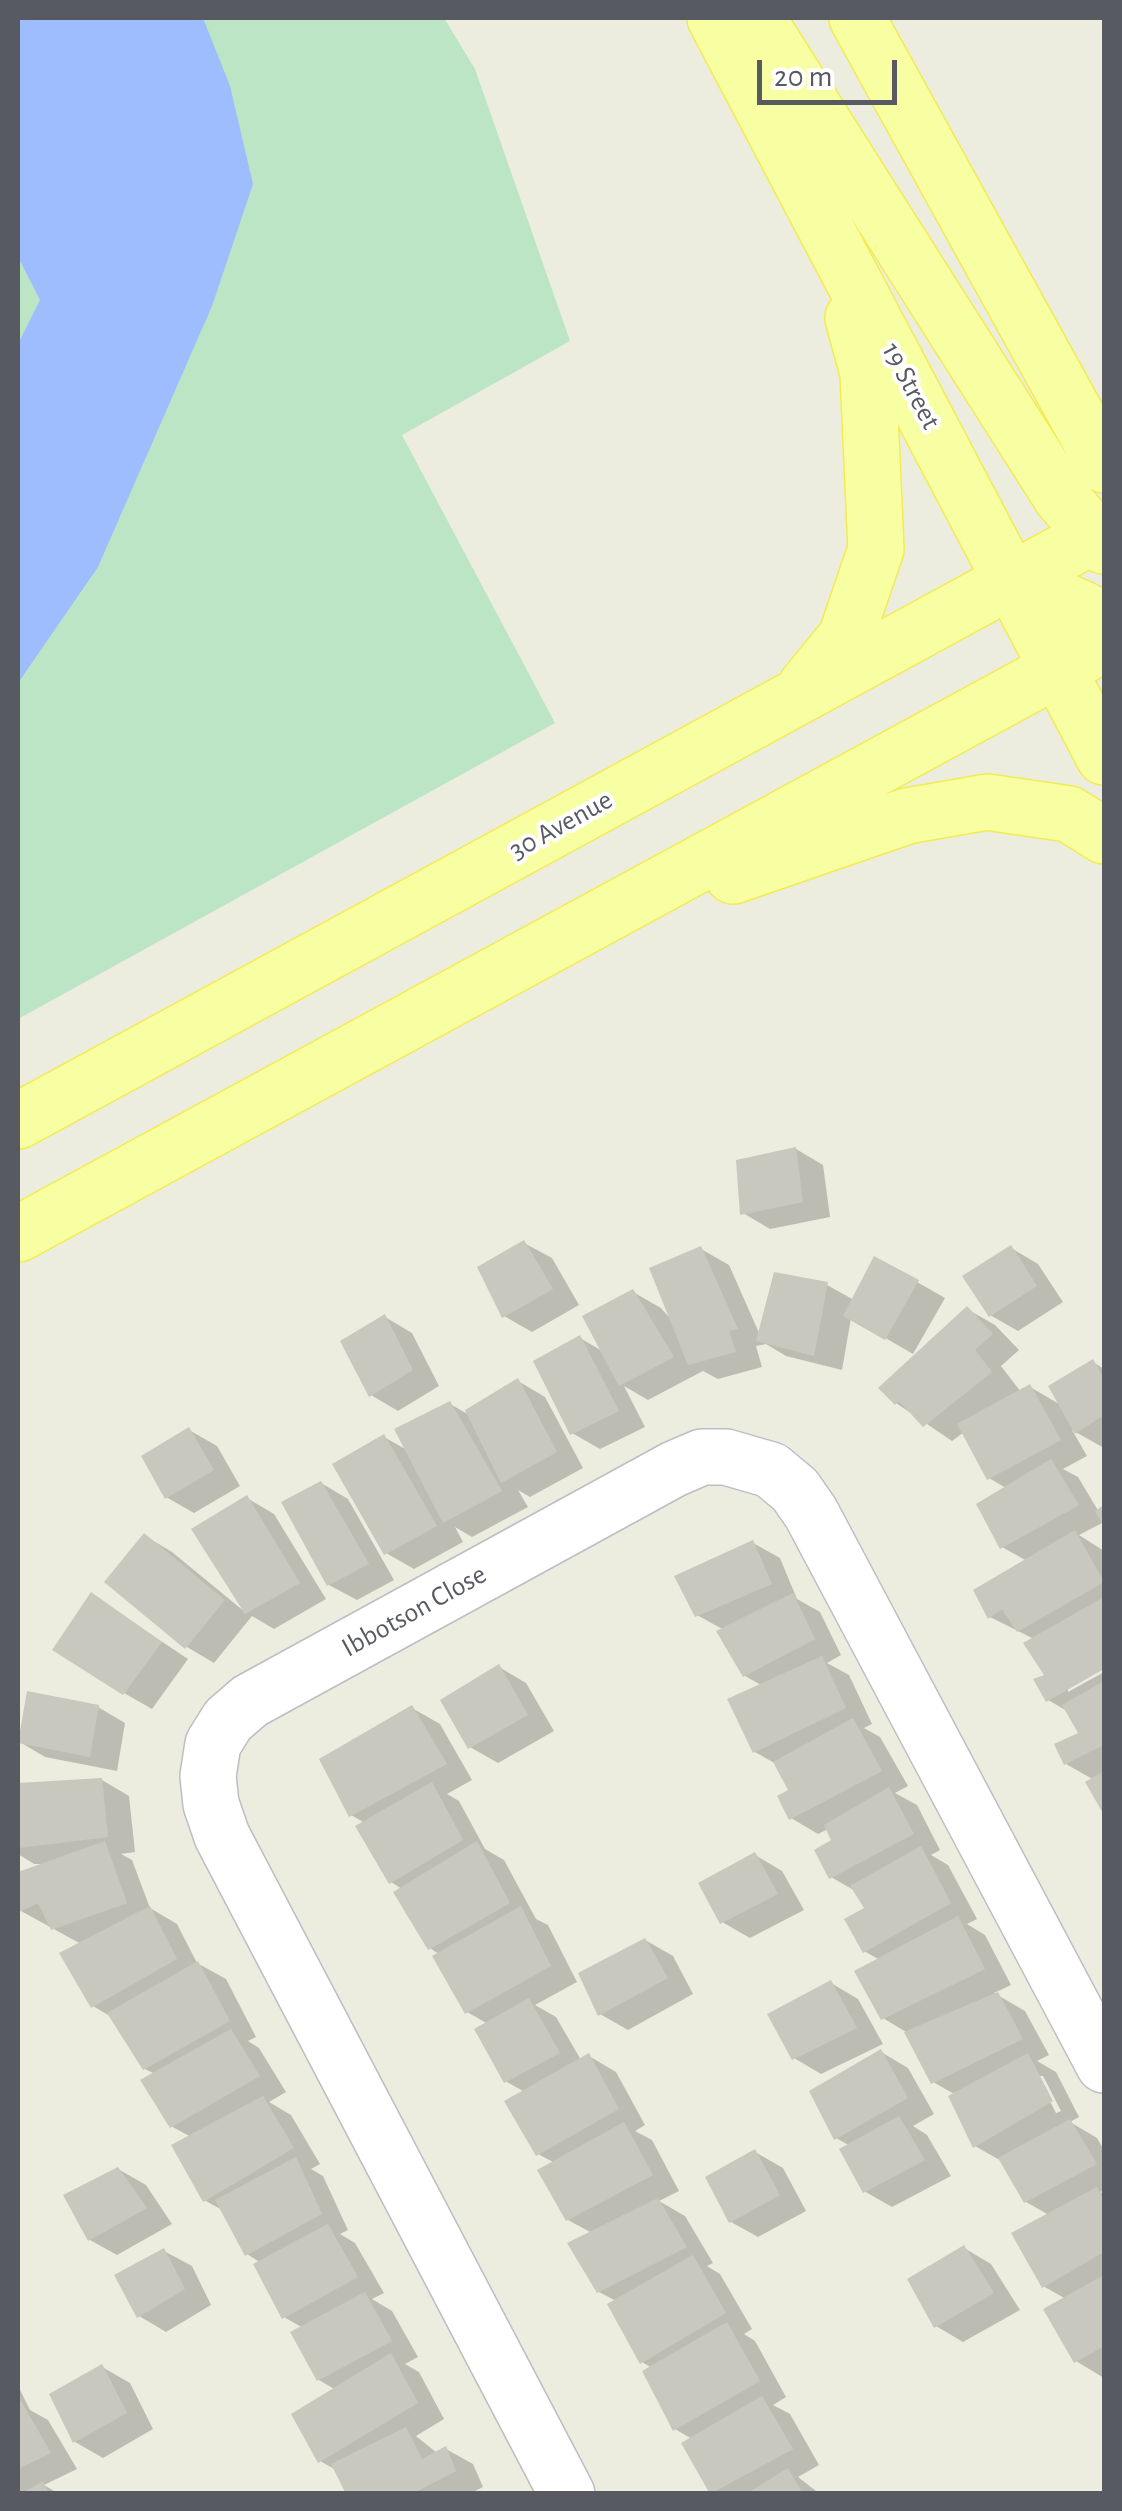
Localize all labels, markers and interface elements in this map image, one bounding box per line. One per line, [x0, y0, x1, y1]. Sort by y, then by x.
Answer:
scale bar [762, 40, 902, 102]
text: 20 m [774, 62, 832, 92]
street label: 19 Street [874, 337, 948, 435]
street label: 30 Avenue [504, 783, 618, 867]
street label: Ibbotson Close [336, 1557, 492, 1665]

